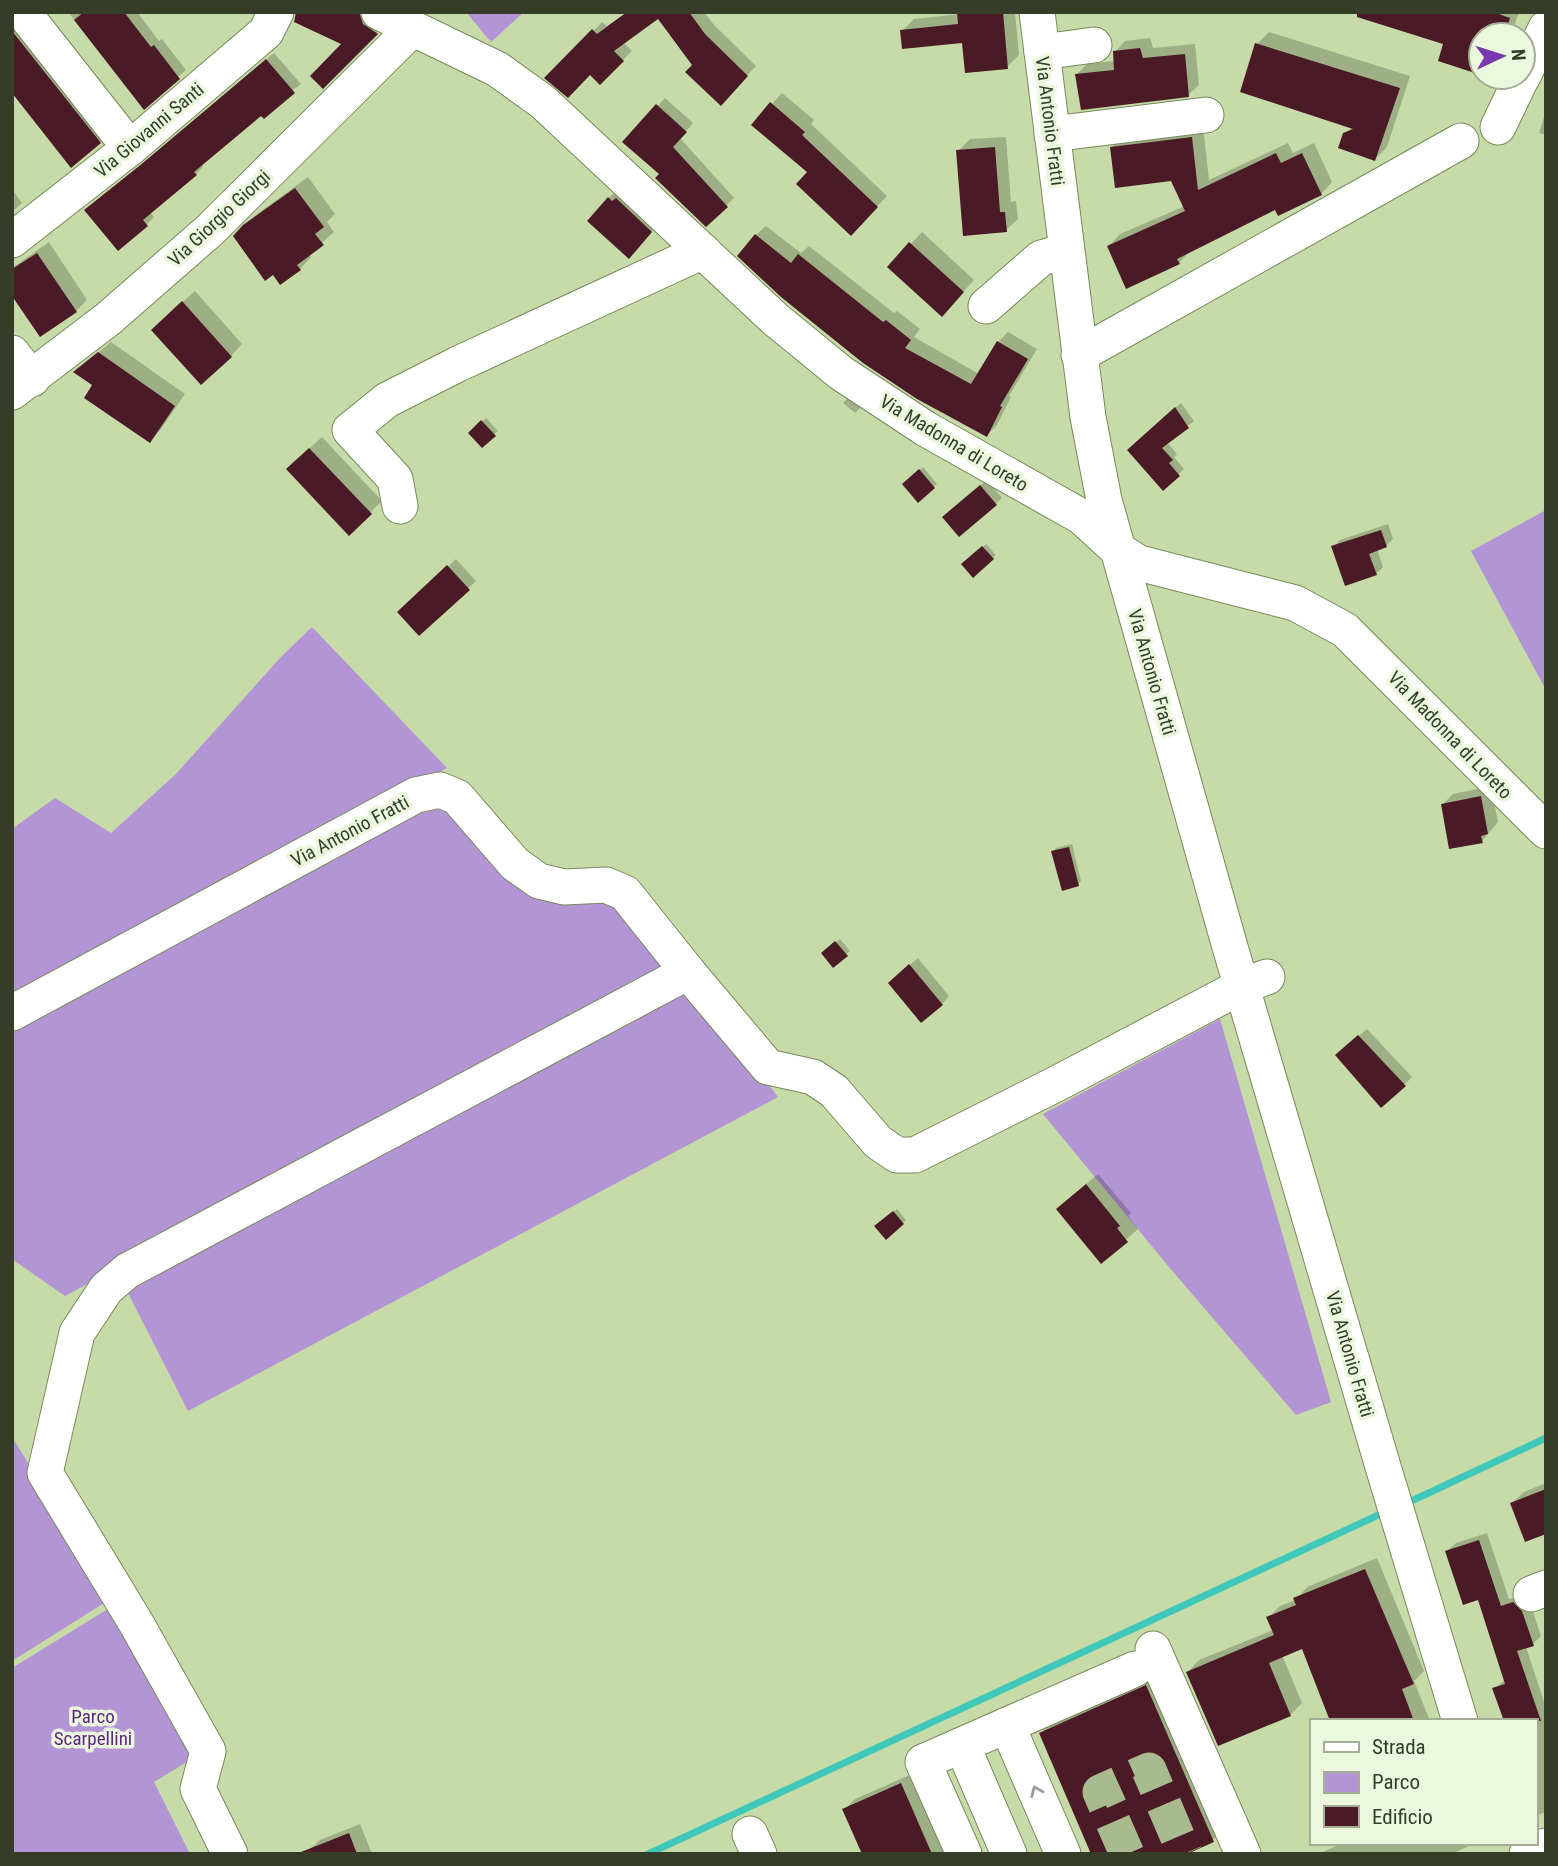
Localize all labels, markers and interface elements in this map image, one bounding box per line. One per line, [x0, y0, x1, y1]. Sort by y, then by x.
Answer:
north arrow [1467, 21, 1537, 91]
text: N [1507, 48, 1530, 61]
street label: Via Antonio Fratti [1031, 55, 1069, 187]
street label: Via Giovanni Santi [90, 78, 208, 182]
street label: Via Giorgio Giorgi [163, 165, 275, 271]
street label: Via Madonna di Loreto [876, 390, 1032, 496]
street label: Via Antonio Fratti [1123, 606, 1181, 738]
street label: Via Madonna di Loreto [1383, 666, 1517, 804]
street label: Via Antonio Fratti [287, 790, 413, 872]
street label: Via Antonio Fratti [1321, 1288, 1379, 1420]
park label: Parco Scarpellini [54, 1705, 132, 1750]
legend [1310, 1719, 1537, 1845]
text: Strada [1372, 1735, 1426, 1759]
text: Parco [1372, 1770, 1420, 1794]
one-way arrow [1030, 1786, 1044, 1798]
text: Edificio [1372, 1805, 1433, 1829]

